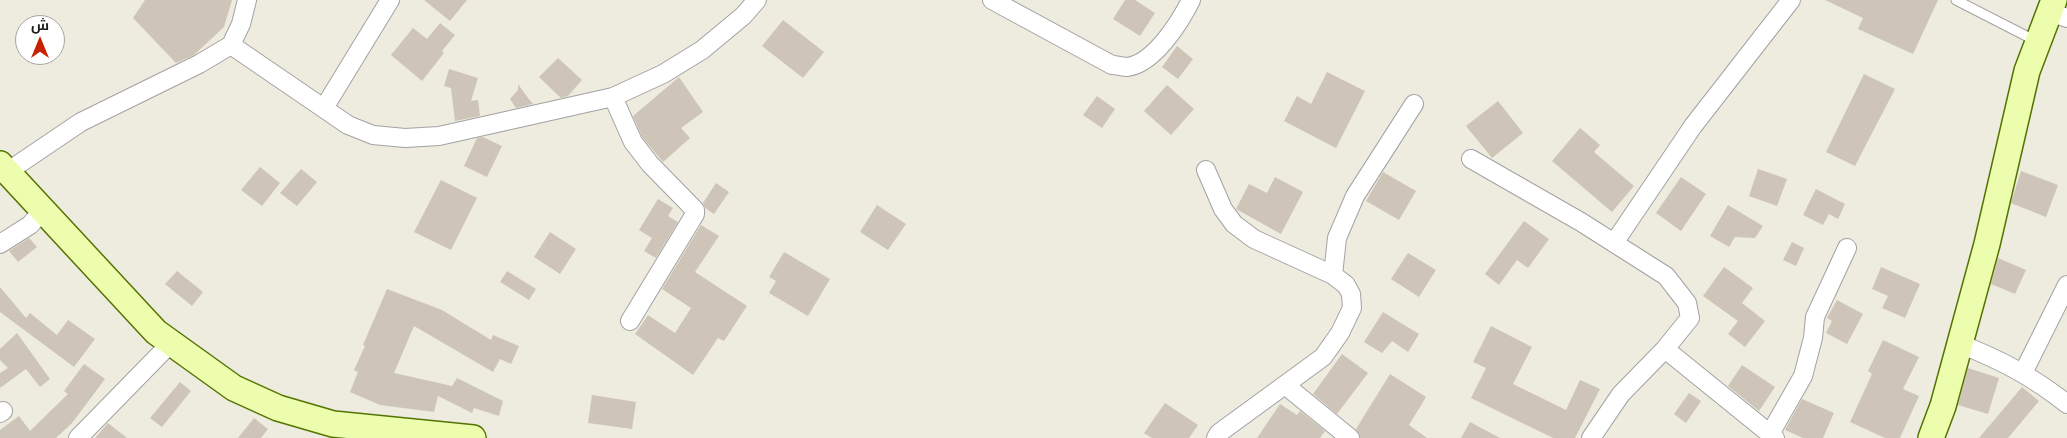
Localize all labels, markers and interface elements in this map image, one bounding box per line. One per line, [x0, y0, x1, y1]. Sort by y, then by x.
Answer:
north arrow [15, 15, 65, 65]
text: ش [31, 17, 49, 34]

